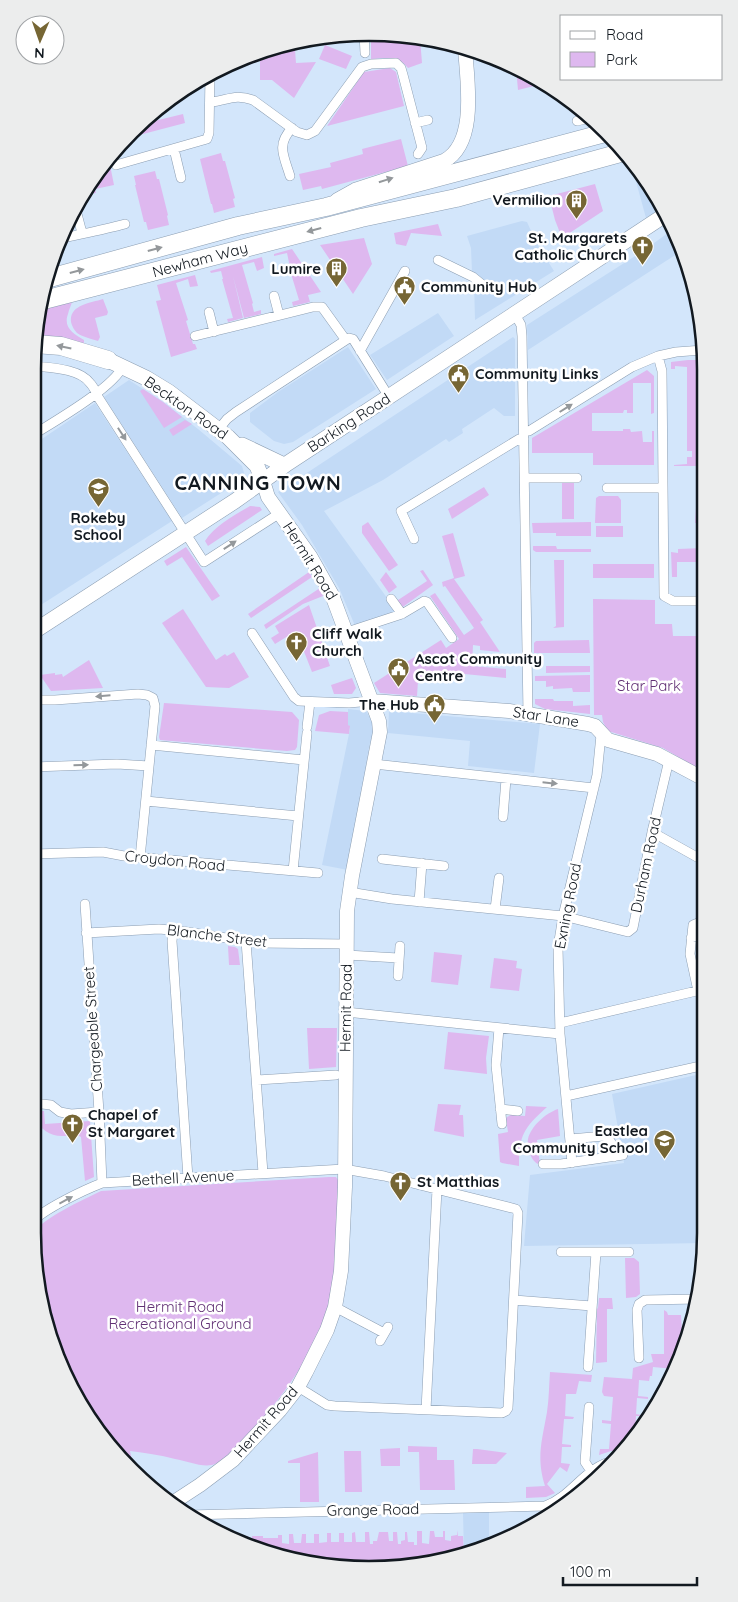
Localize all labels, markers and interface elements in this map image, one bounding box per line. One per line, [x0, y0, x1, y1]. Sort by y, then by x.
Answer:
north arrow [15, 15, 65, 65]
legend [560, 15, 723, 80]
text: Road [606, 25, 643, 44]
text: N [34, 44, 45, 62]
text: Park [606, 50, 638, 69]
one-way arrow [378, 175, 393, 183]
building icon: Vermilion [565, 188, 589, 219]
place label: Vermilion [493, 190, 561, 209]
one-way arrow [306, 226, 321, 234]
place label: St. Margarets Catholic Church [515, 228, 627, 264]
church icon: St. Margarets Catholic Church [631, 235, 655, 266]
street label: Newham Way [150, 238, 250, 281]
one-way arrow [147, 244, 162, 252]
building icon: Lumire [325, 257, 349, 288]
place label: Lumire [271, 259, 321, 278]
one-way arrow [70, 267, 85, 275]
public building icon: Community Hub [393, 275, 417, 306]
place label: Community Hub [421, 277, 537, 296]
one-way arrow [56, 343, 72, 351]
public building icon: Community Links [447, 362, 471, 393]
place label: Community Links [475, 364, 598, 383]
street label: Beckton Road [141, 372, 232, 444]
street label: Barking Road [304, 389, 394, 456]
one-way arrow [559, 403, 573, 413]
one-way arrow [117, 427, 126, 441]
district label: CANNING TOWN [174, 470, 342, 495]
school or university icon: Rokeby School [86, 477, 110, 508]
place label: Rokeby School [71, 508, 125, 544]
street label: Hermit Road [279, 518, 342, 603]
one-way arrow [224, 541, 237, 550]
place label: Cliff Walk Church [312, 624, 382, 660]
church icon: Cliff Walk Church [284, 631, 308, 662]
place label: Ascot Community Centre [415, 649, 542, 685]
public building icon: Ascot Community Centre [387, 656, 411, 687]
park label: Star Park [617, 676, 681, 695]
one-way arrow [94, 692, 110, 700]
public building icon: The Hub [423, 693, 447, 724]
place label: The Hub [359, 695, 419, 714]
street label: Star Lane [512, 702, 581, 731]
one-way arrow [73, 761, 89, 769]
one-way arrow [543, 779, 559, 787]
street label: Durham Road [626, 815, 665, 915]
street label: Croydon Road [124, 846, 226, 875]
street label: Exning Road [550, 861, 585, 950]
street label: Blanche Street [166, 920, 268, 951]
street label: Hermit Road [335, 964, 356, 1052]
street label: Chargeable Street [79, 966, 106, 1092]
place label: Chapel of St Margaret [88, 1105, 175, 1141]
church icon: Chapel of St Margaret [60, 1112, 84, 1143]
place label: Eastlea Community School [513, 1121, 648, 1157]
school or university icon: Eastlea Community School [652, 1128, 676, 1159]
street label: Bethell Avenue [131, 1165, 235, 1190]
church icon: St Matthias [389, 1170, 413, 1201]
place label: St Matthias [417, 1172, 499, 1191]
one-way arrow [59, 1196, 73, 1204]
park label: Hermit Road Recreational Ground [108, 1297, 252, 1333]
street label: Hermit Road [229, 1382, 302, 1461]
street label: Grange Road [327, 1499, 419, 1520]
scale bar [563, 1554, 697, 1586]
text: 100 m [570, 1562, 611, 1581]

